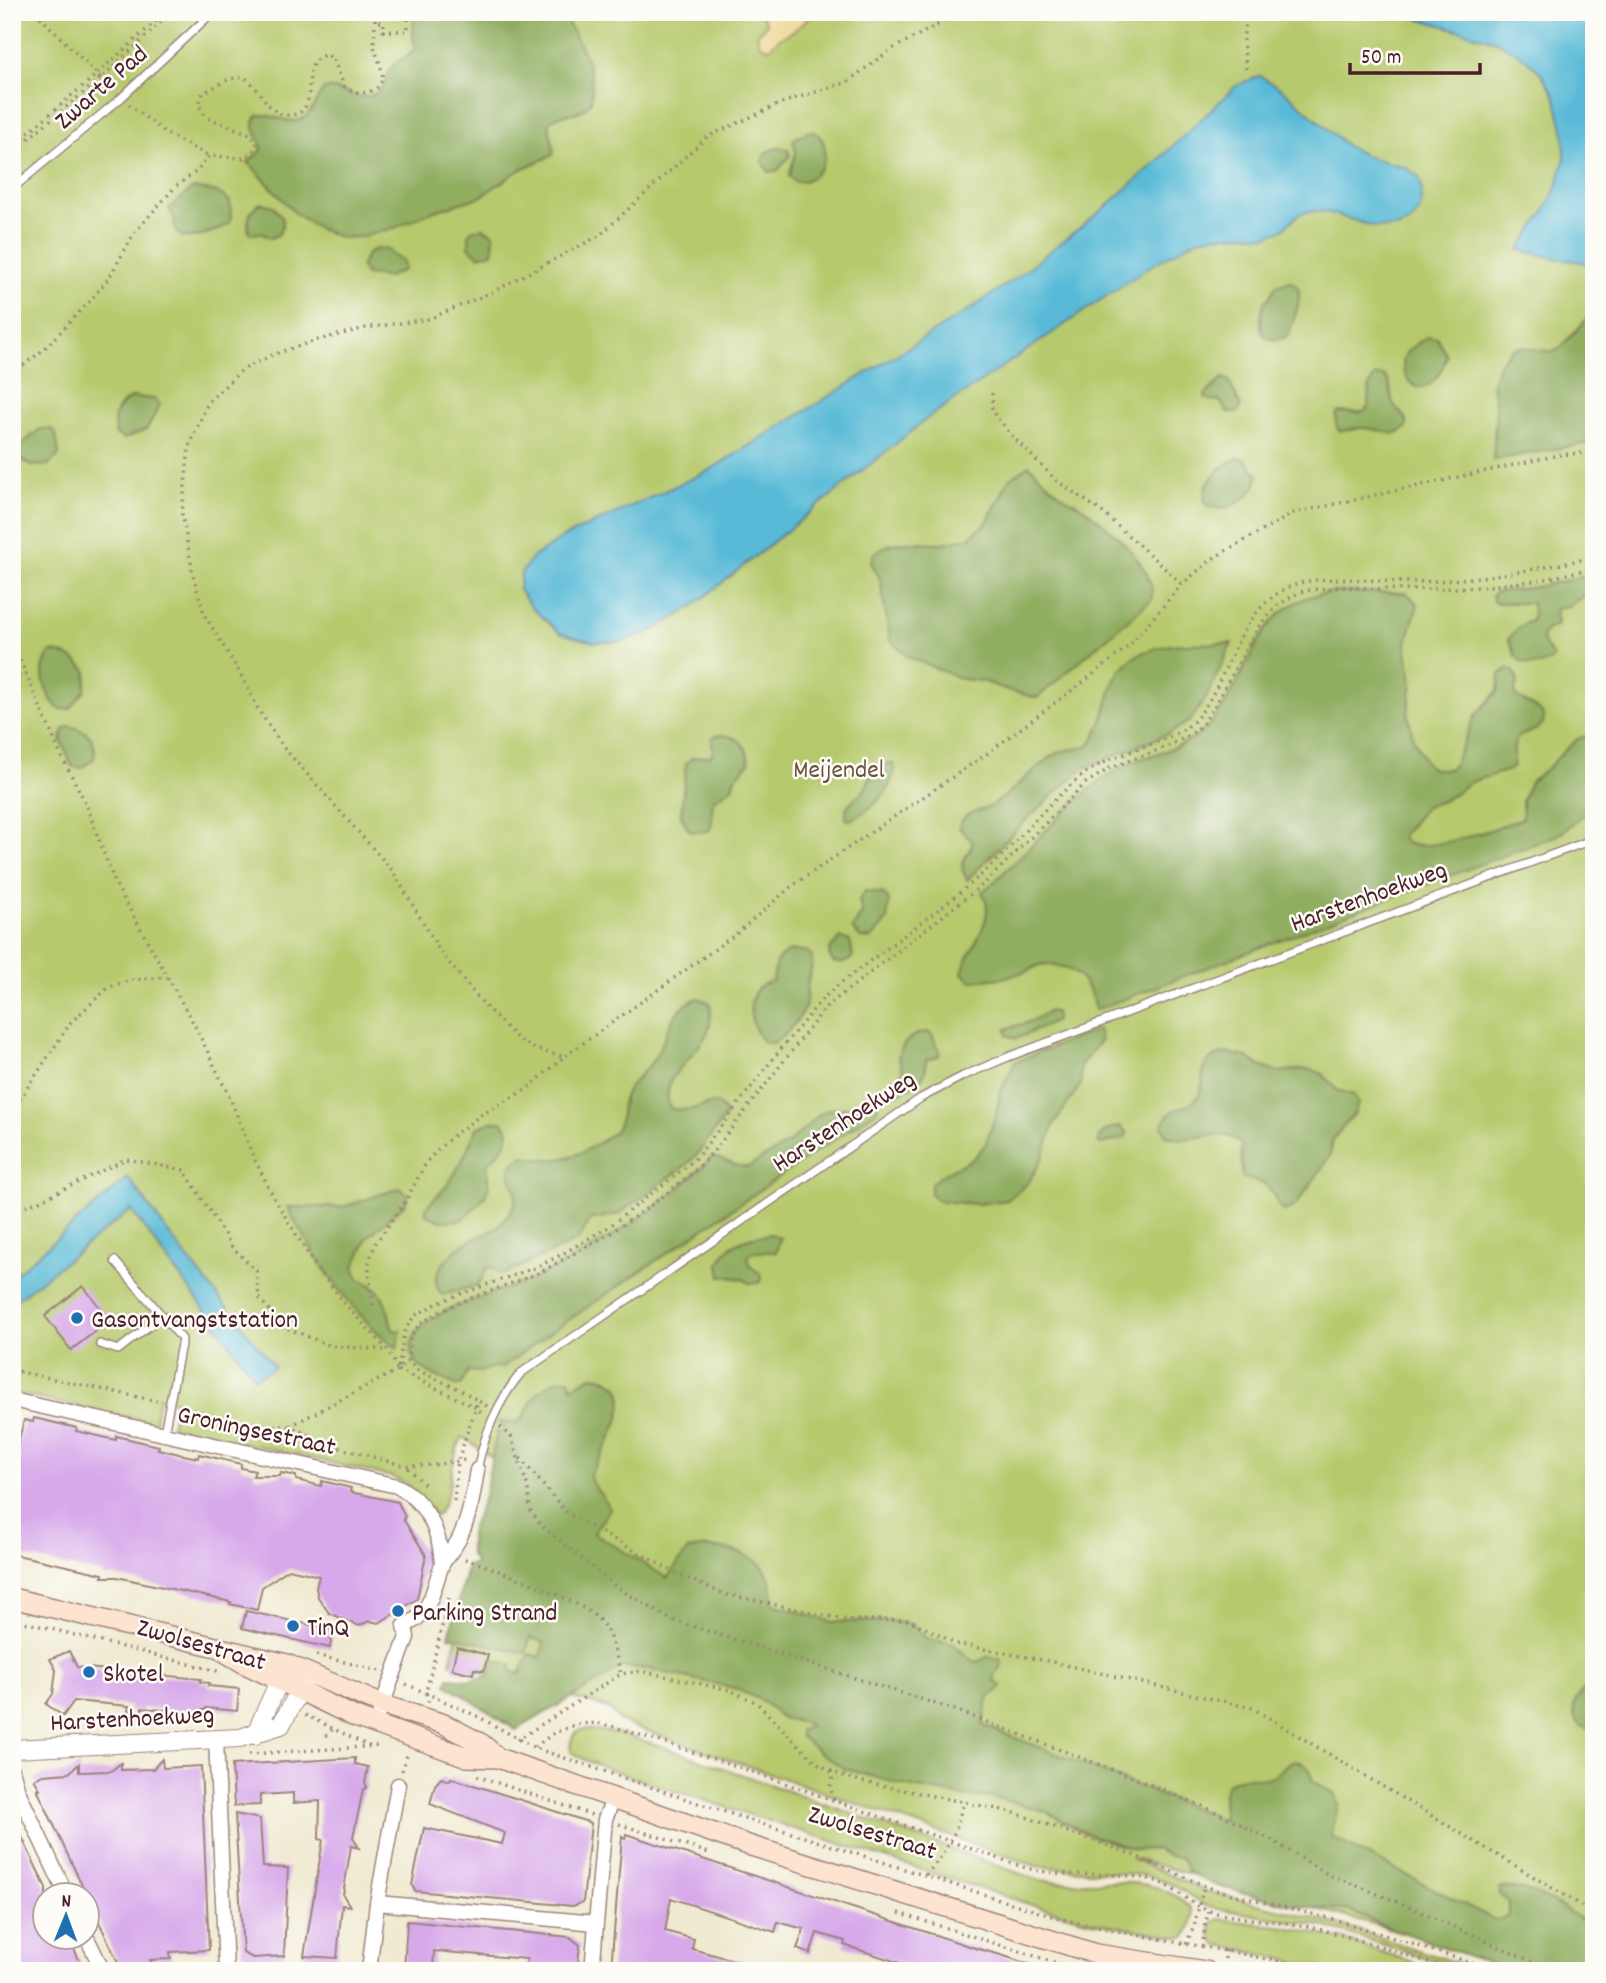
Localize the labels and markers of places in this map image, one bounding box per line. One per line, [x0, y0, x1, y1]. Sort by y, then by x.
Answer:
place label: Gasontvangststation [91, 1303, 298, 1340]
marker: Gasontvangststation [69, 1310, 85, 1326]
place label: Parking Strand [412, 1596, 558, 1633]
marker: Parking Strand [390, 1603, 406, 1619]
place label: TinQ [307, 1611, 349, 1648]
marker: TinQ [285, 1618, 301, 1634]
place label: Skotel [103, 1657, 164, 1694]
marker: Skotel [81, 1664, 97, 1680]

